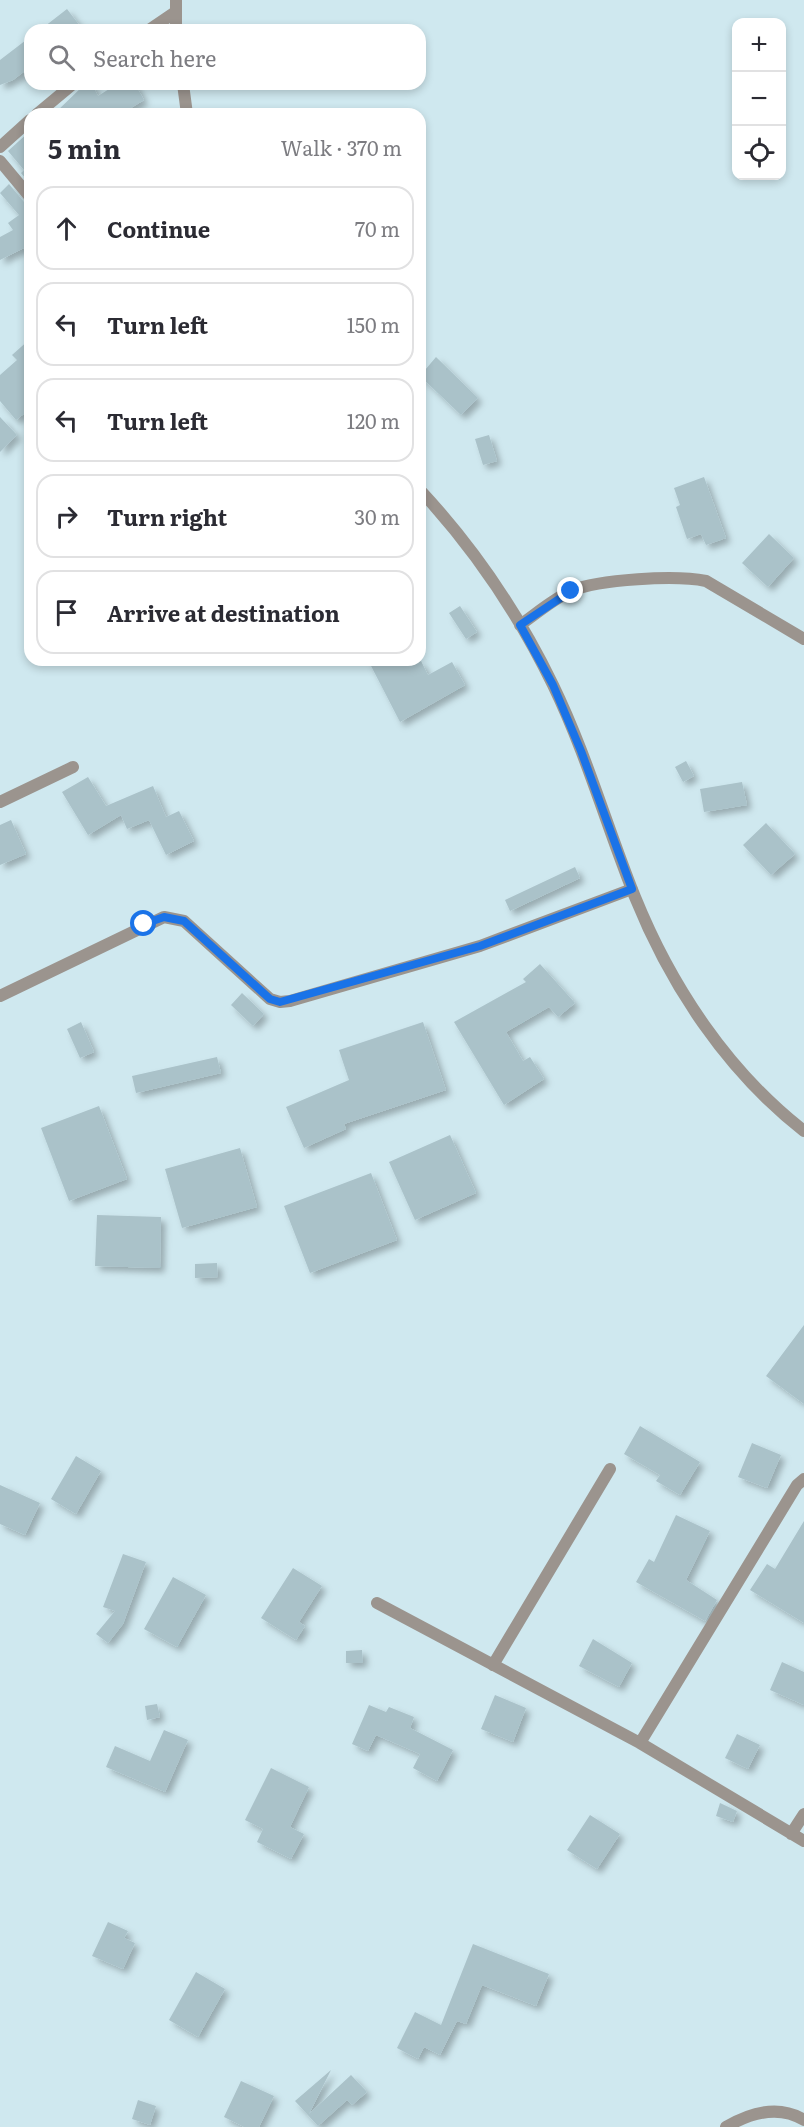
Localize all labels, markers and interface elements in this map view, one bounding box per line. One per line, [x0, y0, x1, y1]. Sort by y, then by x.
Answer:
map controls [732, 18, 786, 180]
button: + [732, 18, 786, 72]
search box [24, 24, 426, 90]
icon: search [45, 41, 78, 74]
text: Search here [93, 41, 216, 74]
button: − [732, 72, 786, 126]
button: locate [732, 126, 786, 180]
text: 5 min [48, 128, 121, 167]
text: Walk · 370 m [281, 132, 402, 162]
icon: ahead [50, 212, 83, 245]
text: Continue [107, 212, 210, 245]
text: 70 m [355, 213, 400, 243]
icon: left [50, 308, 83, 341]
text: Turn left [107, 308, 208, 341]
text: 150 m [347, 309, 400, 339]
icon: left [50, 404, 83, 437]
text: Turn left [107, 404, 208, 437]
text: 120 m [347, 405, 400, 435]
icon: right [50, 500, 83, 533]
text: Turn right [107, 500, 227, 533]
text: 30 m [354, 501, 400, 531]
route end [557, 577, 583, 603]
icon: arrive [50, 596, 83, 629]
text: Arrive at destination [107, 596, 340, 629]
route start [130, 910, 156, 936]

